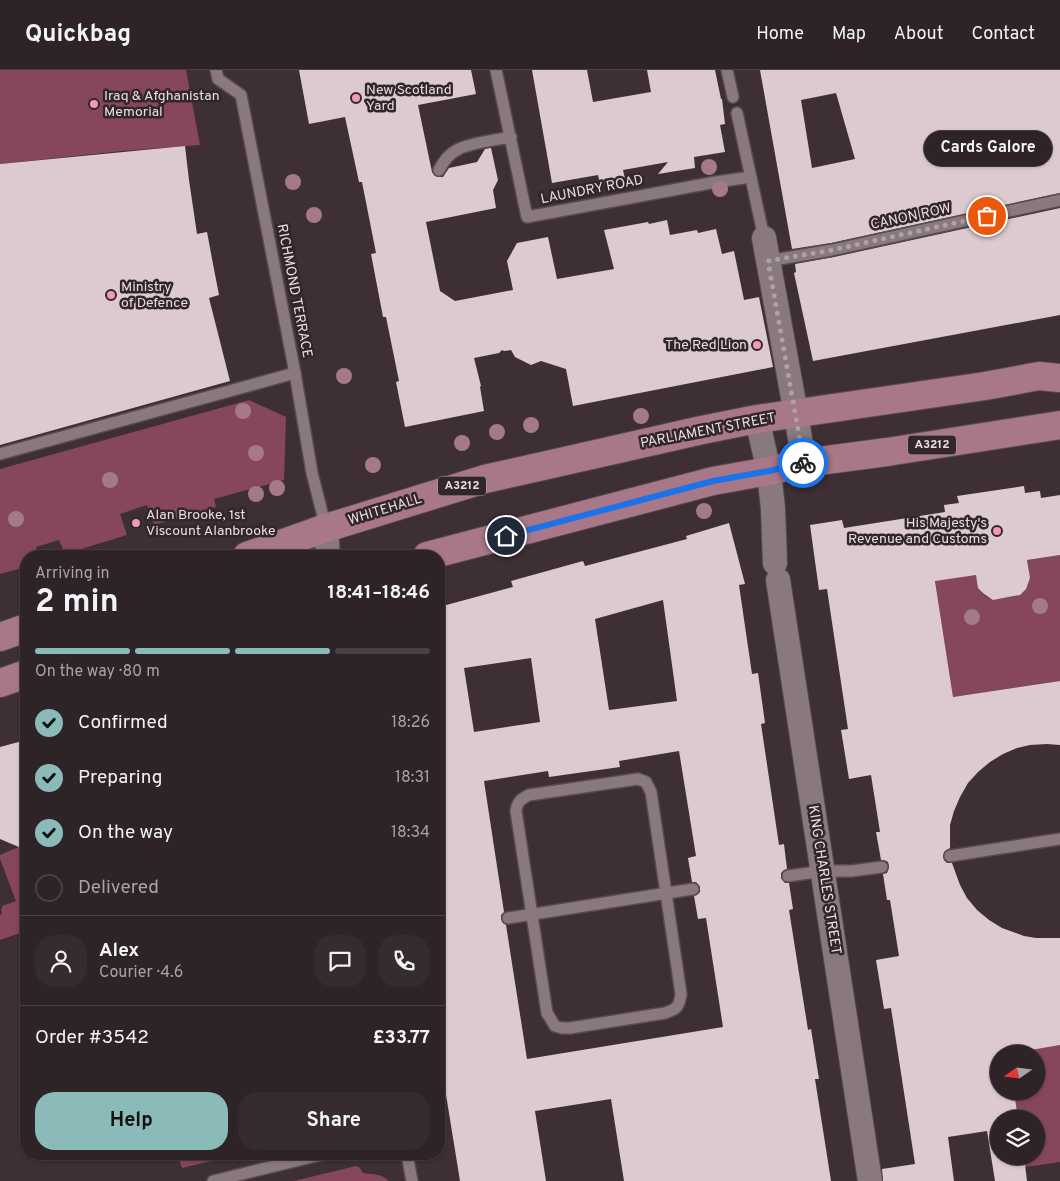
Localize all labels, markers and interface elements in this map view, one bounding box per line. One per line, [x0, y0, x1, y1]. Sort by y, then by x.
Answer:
text: Quickbag [25, 20, 131, 50]
text: Home [756, 23, 804, 46]
text: Map [832, 23, 866, 46]
text: About [894, 23, 943, 46]
text: Contact [971, 23, 1035, 46]
place label: New Scotland Yard [366, 82, 452, 115]
place label: Iraq & Afghanistan Memorial [104, 88, 220, 121]
marker: New Scotland Yard [350, 92, 362, 104]
marker: Iraq & Afghanistan Memorial [88, 98, 100, 110]
callout: Cards Galore [923, 131, 1051, 166]
text: Cards Galore [940, 138, 1036, 158]
street label: LAUNDRY ROAD [539, 172, 645, 208]
pin [966, 195, 1008, 237]
street label: CANON ROW [869, 200, 953, 234]
icon: bag [973, 202, 1001, 230]
street label: RICHMOND TERRACE [273, 222, 315, 360]
place label: Ministry of Defence [121, 279, 188, 312]
marker: Ministry of Defence [105, 289, 117, 301]
place label: The Red Lion [665, 337, 747, 354]
marker: The Red Lion [751, 339, 763, 351]
street label: PARLIAMENT STREET [639, 410, 777, 452]
road number: A3212 [908, 436, 956, 454]
courier [778, 438, 828, 488]
icon: bike [789, 449, 817, 477]
road number: A3212 [438, 476, 486, 496]
street label: WHITEHALL [346, 491, 424, 529]
place label: Alan Brooke, 1st Viscount Alanbrooke [146, 507, 276, 540]
pin [485, 515, 527, 557]
place label: His Majesty's Revenue and Customs [848, 515, 987, 548]
marker: Alan Brooke, 1st Viscount Alanbrooke [130, 517, 142, 529]
icon: home [492, 522, 520, 550]
marker: His Majesty's Revenue and Customs [991, 525, 1003, 537]
text: Arriving in [35, 564, 110, 584]
text: 18:41–18:46 [328, 581, 430, 605]
text: 2 min [35, 583, 119, 623]
text: On the way · 80 m [35, 662, 160, 682]
icon: check [35, 709, 63, 737]
text: Confirmed [78, 711, 168, 735]
text: 18:26 [391, 713, 430, 733]
icon: check [35, 764, 63, 792]
text: Preparing [78, 766, 162, 790]
text: 18:31 [395, 768, 430, 788]
street label: KING CHARLES STREET [804, 804, 844, 956]
icon: check [35, 819, 63, 847]
text: On the way [78, 821, 173, 845]
text: 18:34 [391, 823, 430, 843]
text: Delivered [78, 876, 159, 900]
button: person [35, 935, 87, 987]
button: chat [314, 935, 366, 987]
button: phone [378, 935, 430, 987]
text: Alex [99, 939, 139, 963]
text: Courier · 4.6 [99, 963, 183, 983]
text: Order #3542 [35, 1026, 149, 1050]
text: £33.77 [373, 1026, 430, 1050]
north arrow [990, 1045, 1045, 1100]
map controls [990, 1045, 1045, 1165]
button: Help [35, 1092, 228, 1150]
button: Share [238, 1092, 430, 1150]
button: layers [990, 1110, 1045, 1165]

